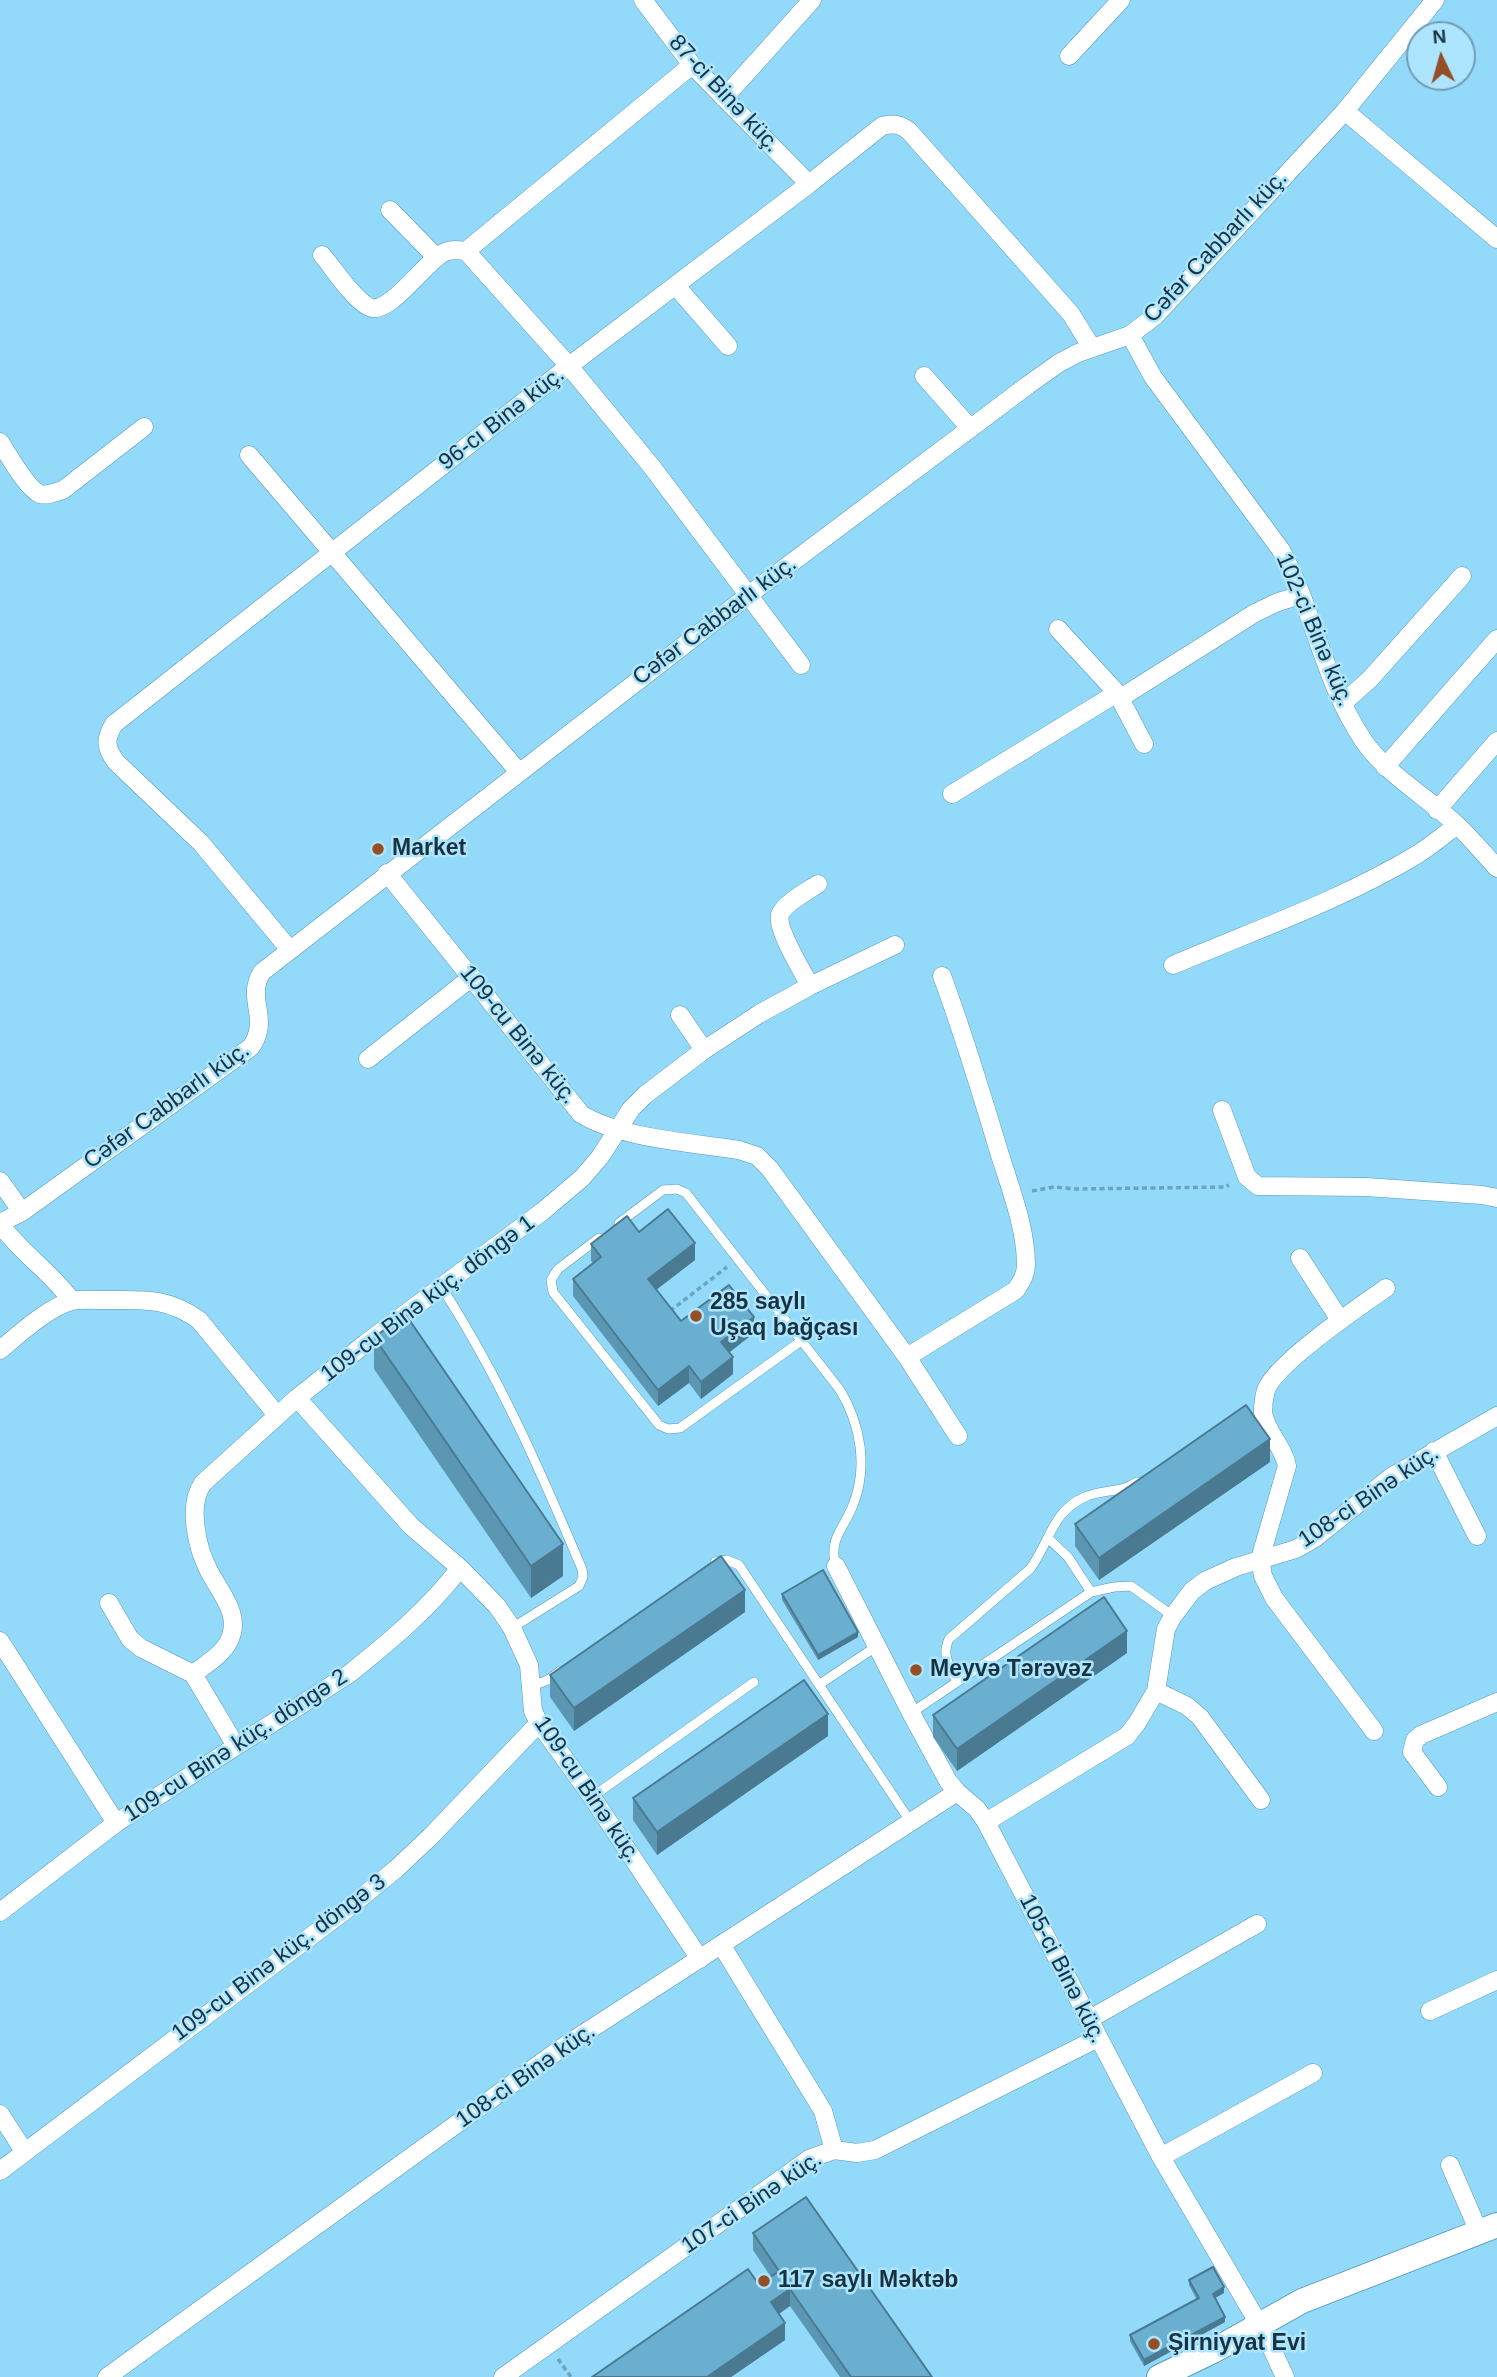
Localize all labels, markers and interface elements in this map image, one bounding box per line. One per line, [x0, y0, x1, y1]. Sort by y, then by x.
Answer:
north arrow [1406, 21, 1476, 91]
text: N [1432, 26, 1447, 48]
street label: 87-ci Binə küç. [662, 29, 786, 159]
street label: Cəfər Cabbarlı küç. [1138, 165, 1294, 329]
street label: 96-cı Binə küç. [434, 361, 570, 477]
street label: 102-ci Binə küç. [1269, 549, 1359, 711]
street label: Cəfər Cabbarlı küç. [628, 550, 802, 692]
place label: Market [392, 835, 466, 863]
marker: Market [370, 841, 386, 857]
street label: 109-cu Binə küç. [453, 960, 583, 1110]
street label: Cəfər Cabbarlı küç. [79, 1037, 255, 1175]
street label: 109-cu Binə küç. döngə 1 [316, 1209, 540, 1389]
place label: 285 saylı Uşaq bağçası [710, 1289, 858, 1343]
marker: 285 saylı Uşaq bağçası [688, 1308, 704, 1324]
street label: 108-ci Binə küç. [1293, 1440, 1445, 1554]
place label: Meyvə Tərəvəz [930, 1656, 1092, 1684]
marker: Meyvə Tərəvəz [908, 1662, 924, 1678]
street label: 109-cu Binə küç. döngə 2 [119, 1663, 353, 1829]
street label: 109-cu Binə küç. [528, 1711, 646, 1869]
street label: 109-cu Binə küç. döngə 3 [167, 1868, 391, 2048]
street label: 105-ci Binə küç. [1013, 1890, 1111, 2048]
street label: 108-ci Binə küç. [451, 2018, 601, 2134]
street label: 107-ci Binə küç. [676, 2146, 828, 2260]
place label: 117 saylı Məktəb [778, 2267, 958, 2295]
marker: 117 saylı Məktəb [756, 2273, 772, 2289]
place label: Şirniyyat Evi [1168, 2330, 1306, 2358]
marker: Şirniyyat Evi [1146, 2336, 1162, 2352]

